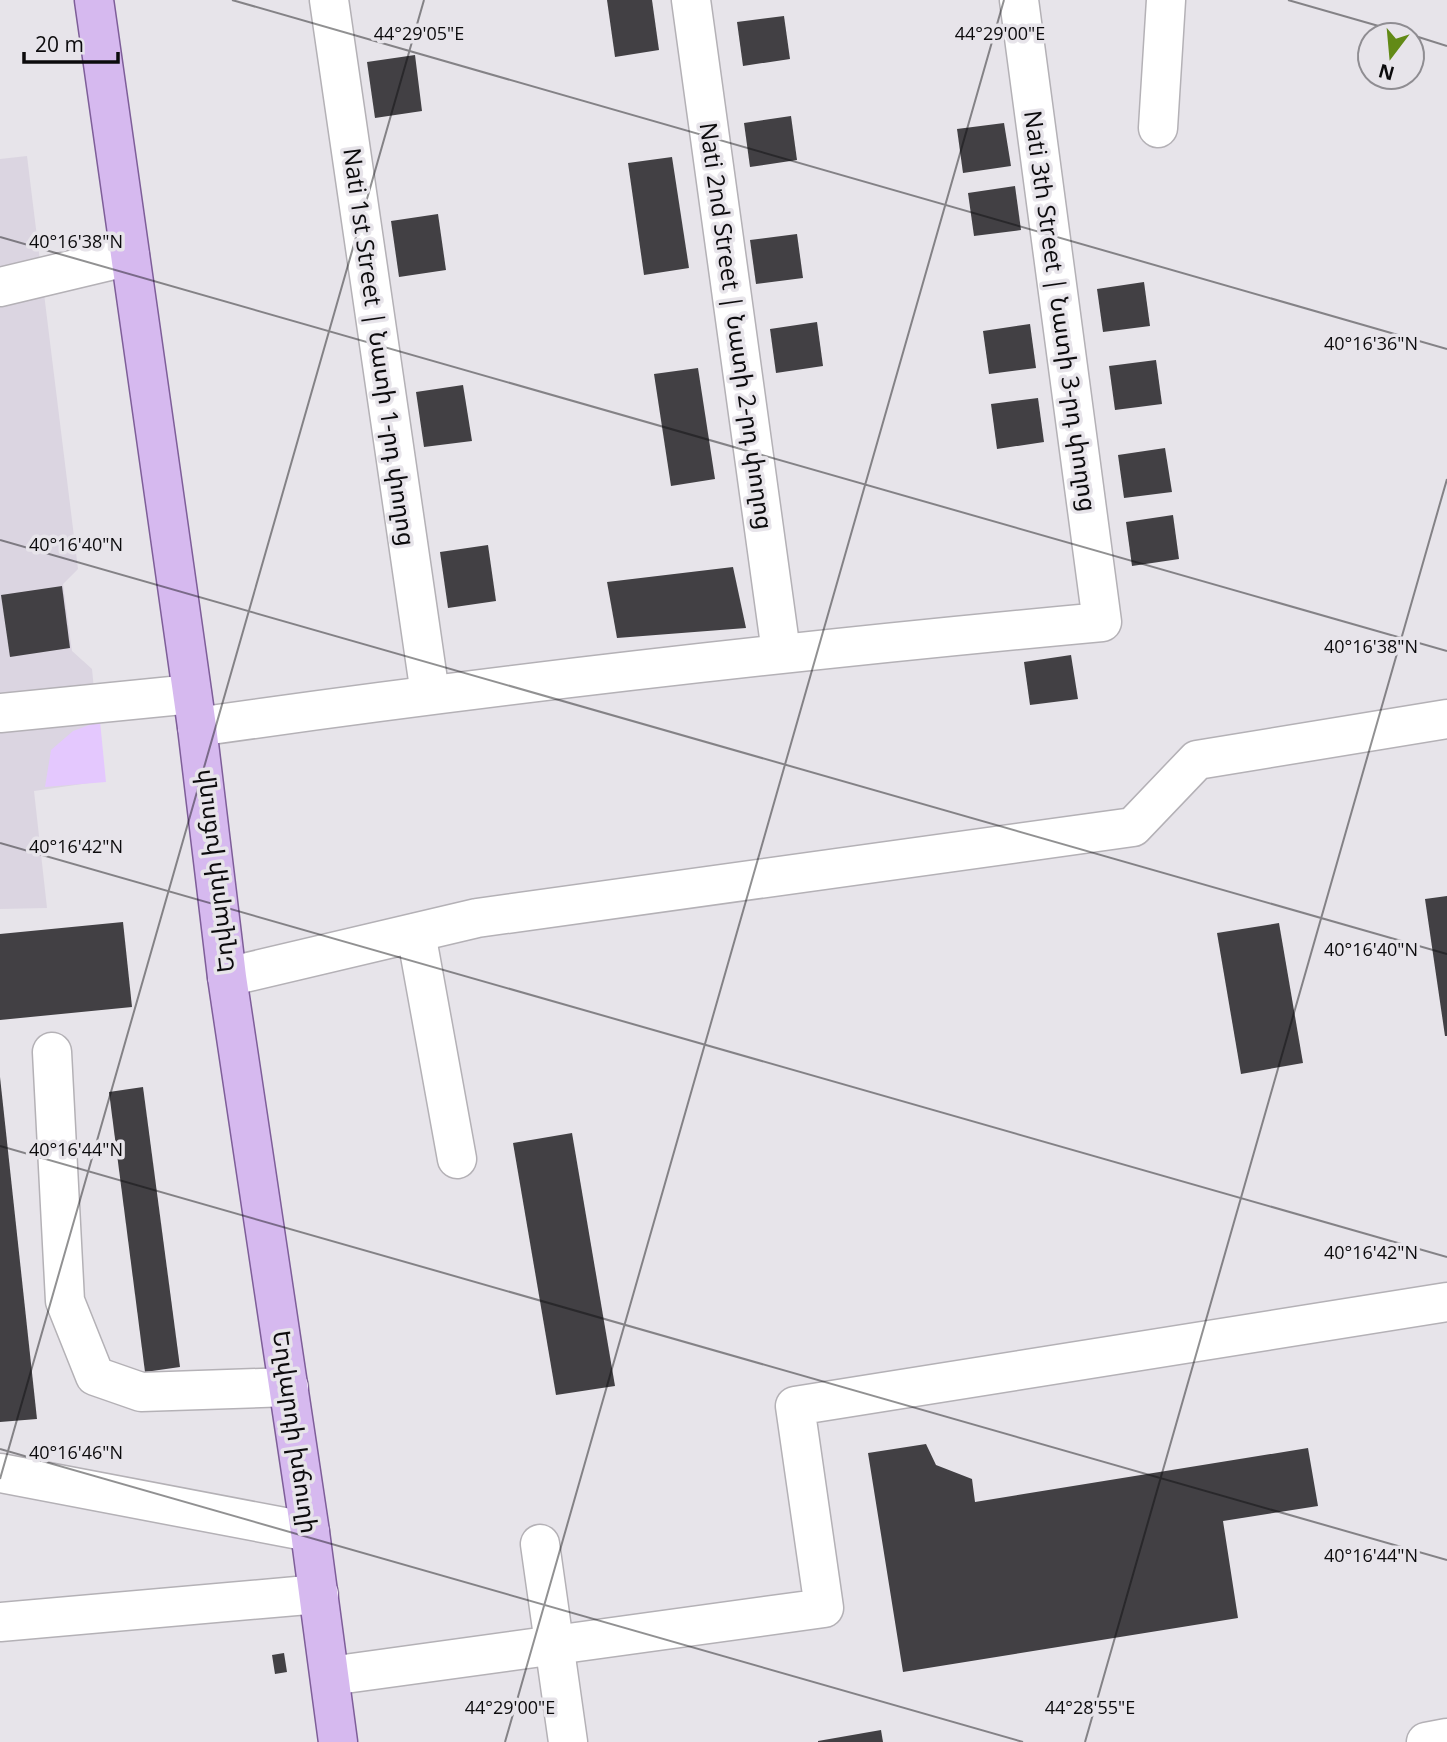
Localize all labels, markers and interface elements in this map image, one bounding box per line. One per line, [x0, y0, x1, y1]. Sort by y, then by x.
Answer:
scale bar [24, 21, 119, 65]
text: 44°29'05"E [374, 21, 464, 45]
text: 44°29'00"E [955, 21, 1045, 45]
north arrow [1356, 21, 1426, 91]
text: 20 m [35, 30, 84, 58]
text: N [1375, 58, 1397, 87]
street label: Nati 3th Street | Նատի 3-րդ փողոց [1017, 108, 1106, 514]
street label: Nati 2nd Street | Նատի 2-րդ փողոց [693, 120, 782, 532]
street label: Nati 1st Street | Նատի 1-րդ փողոց [336, 146, 425, 548]
text: 40°16'38"N [29, 229, 123, 253]
text: 40°16'36"N [1324, 331, 1418, 355]
text: 40°16'40"N [29, 532, 123, 556]
text: 40°16'38"N [1324, 634, 1418, 658]
street label: Եղվարդի խճուղի [184, 768, 241, 975]
text: 40°16'42"N [29, 834, 123, 858]
text: 40°16'40"N [1324, 937, 1418, 961]
text: 40°16'44"N [29, 1137, 123, 1161]
text: 40°16'42"N [1324, 1240, 1418, 1264]
street label: Եղվարդի խճուղի [266, 1328, 327, 1535]
text: 40°16'46"N [29, 1440, 123, 1464]
text: 40°16'44"N [1324, 1543, 1418, 1567]
text: 44°29'00"E [465, 1695, 555, 1719]
text: 44°28'55"E [1045, 1695, 1135, 1719]

